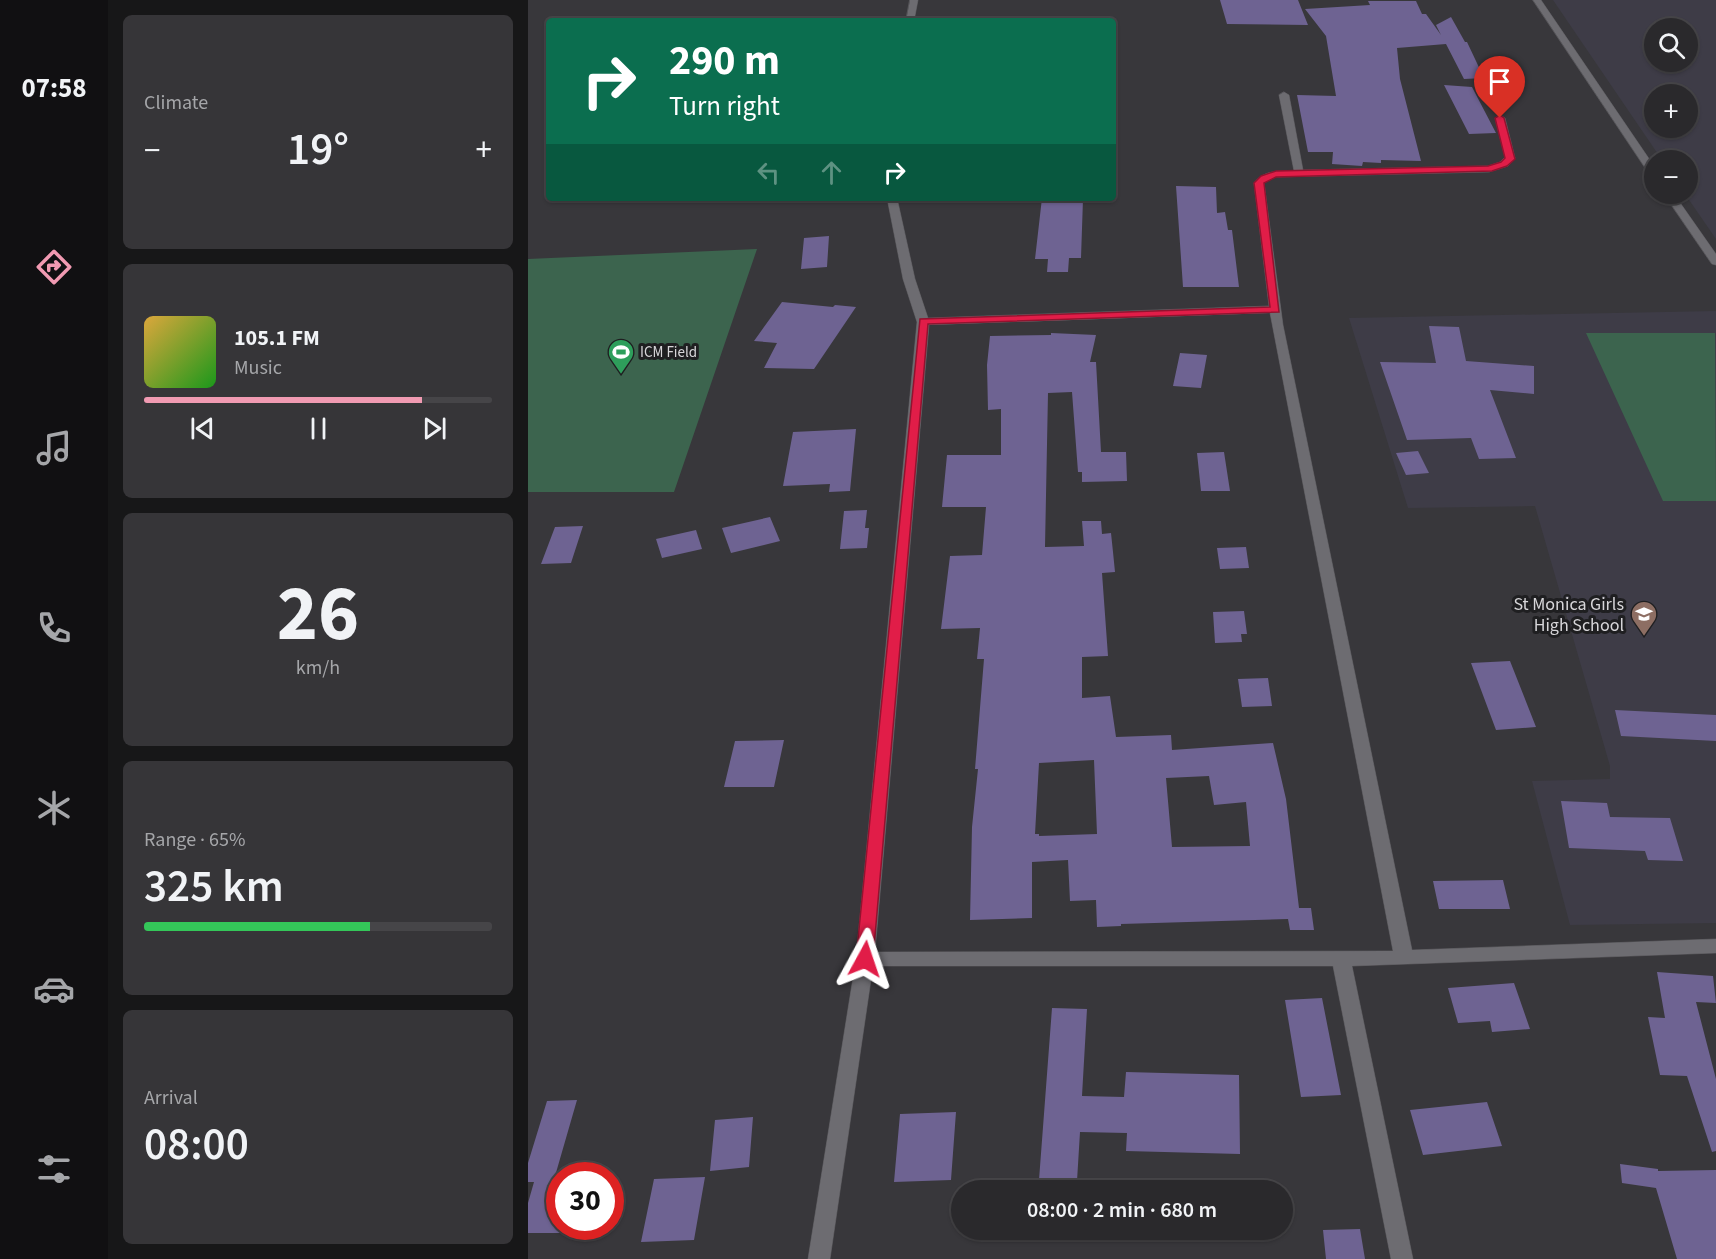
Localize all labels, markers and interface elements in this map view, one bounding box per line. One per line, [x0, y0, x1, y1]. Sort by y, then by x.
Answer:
map controls [1644, 18, 1698, 204]
button: search [1644, 18, 1698, 72]
text: 290 m [669, 31, 780, 91]
icon: right [570, 42, 648, 120]
pin [1474, 56, 1525, 118]
icon: arrive [1483, 65, 1516, 98]
text: 07:58 [21, 69, 87, 108]
button: + [1644, 84, 1698, 138]
text: Turn right [669, 87, 780, 126]
text: Climate [144, 89, 208, 117]
text: 19° [287, 118, 349, 182]
text: − [144, 127, 160, 174]
text: + [476, 127, 492, 174]
button: − [1644, 150, 1698, 204]
icon: left [752, 156, 785, 189]
icon: ahead [815, 156, 848, 189]
icon: right [878, 156, 911, 189]
icon: directions [33, 246, 75, 288]
text: 105.1 FM [234, 322, 320, 354]
sports icon: ICM Field [606, 337, 636, 375]
place label: ICM Field [640, 342, 697, 363]
text: Music [234, 354, 282, 382]
icon: previous [186, 412, 219, 445]
icon: pause [302, 412, 335, 445]
icon: next [418, 412, 451, 445]
icon: music [33, 427, 75, 469]
text: 26 [277, 559, 359, 670]
place label: St Monica Girls High School [1513, 592, 1624, 638]
school or university icon: St Monica Girls High School [1629, 599, 1659, 637]
icon: phone [33, 607, 75, 649]
text: km/h [296, 654, 340, 682]
icon: climate [33, 787, 75, 829]
text: Range · 65% [144, 826, 245, 854]
text: 325 km [144, 855, 284, 919]
position arrow [833, 927, 897, 991]
icon: car [33, 968, 75, 1010]
text: Arrival [144, 1084, 198, 1112]
text: 08:00 [144, 1113, 249, 1177]
icon: filters [33, 1148, 75, 1190]
speed limit sign: 30 [546, 1162, 624, 1240]
text: 08:00 · 2 min · 680 m [1027, 1194, 1217, 1226]

